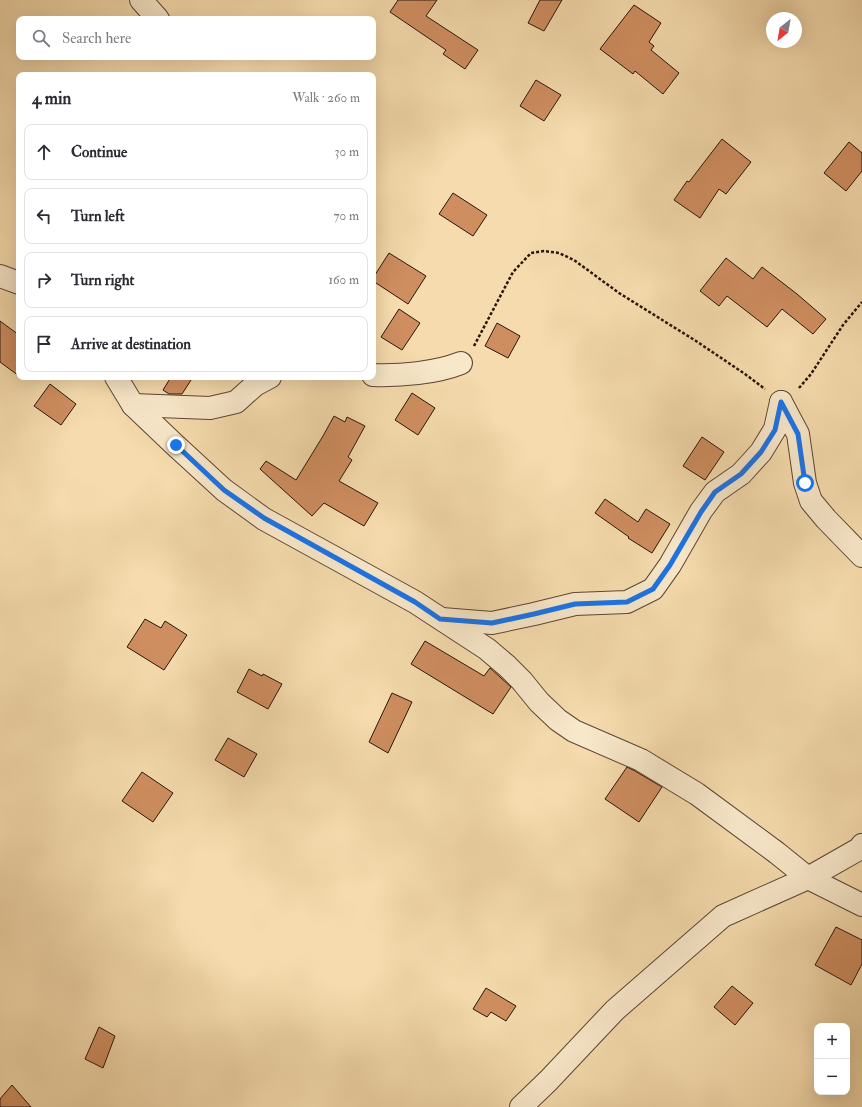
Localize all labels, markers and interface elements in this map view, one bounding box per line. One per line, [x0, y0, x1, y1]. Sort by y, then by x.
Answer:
north arrow [766, 12, 802, 48]
search box [16, 16, 376, 60]
icon: search [30, 27, 52, 49]
text: Search here [62, 29, 131, 48]
text: 4 min [32, 88, 71, 109]
text: Walk · 260 m [292, 90, 360, 106]
icon: ahead [33, 141, 55, 163]
text: Continue [71, 143, 127, 162]
text: 30 m [335, 144, 359, 160]
icon: left [33, 205, 55, 227]
text: Turn left [71, 207, 125, 226]
text: 70 m [334, 208, 359, 224]
icon: right [33, 269, 55, 291]
text: Turn right [71, 271, 134, 290]
text: 160 m [328, 272, 359, 288]
icon: arrive [33, 333, 55, 355]
text: Arrive at destination [71, 335, 191, 354]
route end [167, 436, 185, 454]
route start [796, 474, 814, 492]
map controls [814, 1023, 850, 1095]
button: + [814, 1023, 850, 1059]
button: − [814, 1059, 850, 1095]

